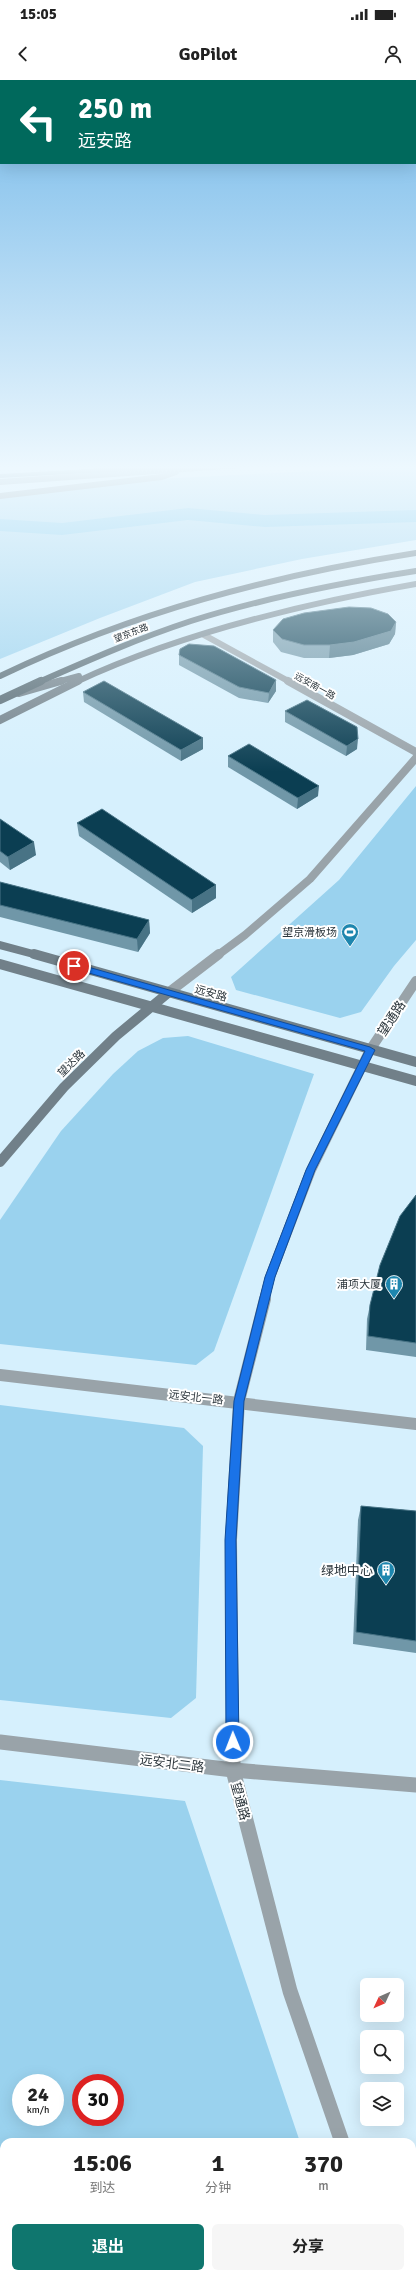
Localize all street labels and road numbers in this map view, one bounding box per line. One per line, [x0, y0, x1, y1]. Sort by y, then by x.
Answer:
street label: 望京东路 [112, 622, 150, 645]
street label: 远安南一路 [292, 671, 337, 702]
street label: 远安路 [193, 983, 229, 1004]
street label: 望通路 [375, 998, 409, 1039]
street label: 望达路 [55, 1047, 88, 1080]
street label: 远安北一路 [168, 1388, 224, 1407]
street label: 远安北二路 [139, 1752, 205, 1776]
street label: 望通路 [227, 1780, 253, 1822]

